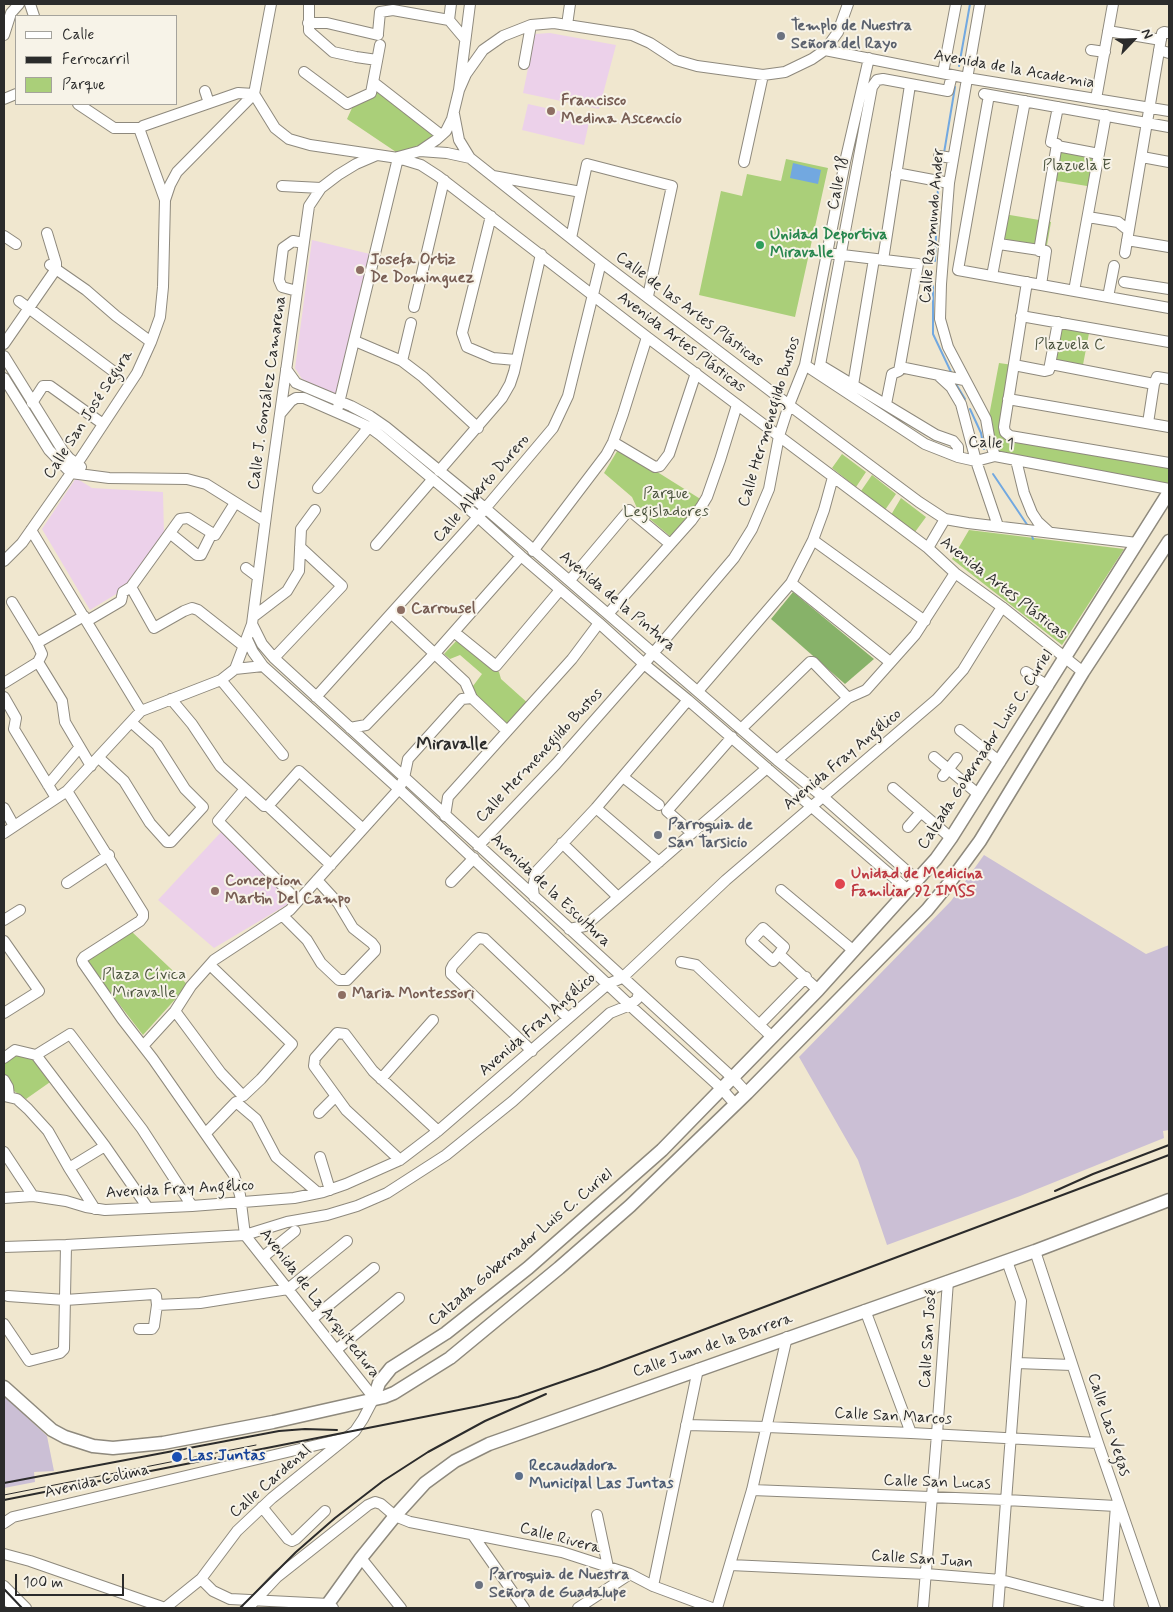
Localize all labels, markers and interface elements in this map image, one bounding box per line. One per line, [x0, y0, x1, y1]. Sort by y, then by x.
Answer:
legend [15, 15, 178, 105]
north arrow [1108, 15, 1158, 65]
place label: Templo de Nuestra Señora del Rayo [791, 17, 912, 55]
text: Calle [62, 25, 94, 45]
text: N [1137, 26, 1157, 42]
marker: Templo de Nuestra Señora del Rayo [775, 30, 787, 42]
street label: Avenida de la Academia [932, 46, 1096, 94]
text: Ferrocarril [62, 50, 130, 70]
text: Parque [62, 75, 105, 95]
place label: Francisco Medina Ascencio [561, 92, 682, 130]
marker: Francisco Medina Ascencio [545, 105, 557, 117]
street label: Calle Raymundo Ander [917, 148, 949, 304]
street label: Calle 18 [824, 154, 854, 212]
park label: Plazuela E [1043, 157, 1111, 177]
place label: Unidad Deportiva Miravalle [770, 226, 888, 264]
marker: Unidad Deportiva Miravalle [754, 239, 766, 251]
street label: Calle de las Artes Plásticas [611, 248, 767, 372]
place label: Josefa Ortiz De Dominguez [370, 251, 474, 289]
marker: Josefa Ortiz De Dominguez [354, 264, 366, 276]
street label: Avenida Artes Plásticas [613, 288, 749, 398]
street label: Calle J. González Camarena [245, 295, 291, 491]
street label: Calle Hermenegildo Bustos [735, 335, 805, 509]
park label: Plazuela C [1035, 336, 1105, 356]
street label: Calle San José Segura [40, 347, 138, 483]
street label: Calle Alberto Durero [430, 431, 534, 547]
street label: Calle 1 [968, 433, 1014, 455]
park label: Parque Legisladores [623, 485, 709, 523]
street label: Avenida Artes Plásticas [936, 533, 1070, 645]
street label: Avenida de la Pintura [555, 548, 679, 656]
place label: Carrousel [411, 600, 476, 620]
marker: Carrousel [395, 604, 407, 616]
street label: Calzada Gobernador Luis C. Curiel [914, 646, 1058, 854]
street label: Calle Hermenegildo Bustos [473, 685, 607, 827]
street label: Avenida Fray Angélico [780, 705, 906, 815]
district label: Miravalle [416, 734, 488, 756]
place label: Parroquia de San Tarsicio [668, 816, 753, 854]
marker: Parroquia de San Tarsicio [652, 829, 664, 841]
street label: Avenida de la Escultura [486, 830, 614, 952]
place label: Unidad de Medicina Familiar 92 IMSS [851, 865, 983, 903]
place label: Concepcion Martin Del Campo [225, 872, 351, 910]
marker: Unidad de Medicina Familiar 92 IMSS [833, 877, 847, 891]
marker: Concepcion Martin Del Campo [209, 885, 221, 897]
park label: Plaza Cívica Miravalle [102, 966, 186, 1004]
street label: Avenida Fray Angélico [476, 969, 600, 1081]
place label: Maria Montessori [352, 985, 474, 1005]
marker: Maria Montessori [336, 989, 348, 1001]
street label: Calzada Gobernador Luis C. Curiel [425, 1165, 617, 1331]
street label: Avenida Fray Angélico [105, 1177, 255, 1203]
street label: Avenida de La Arquitectura [255, 1225, 383, 1383]
street label: Calle San José [916, 1289, 942, 1389]
street label: Calle Juan de la Barrera [631, 1310, 795, 1382]
street label: Calle Las Vegas [1082, 1371, 1134, 1479]
street label: Calle San Marcos [834, 1404, 952, 1430]
street label: Calle Cardenal [226, 1441, 316, 1523]
place label: Las Juntas [188, 1447, 265, 1467]
marker: Las Juntas [170, 1450, 184, 1464]
place label: Recaudadora Municipal Las Juntas [529, 1457, 674, 1495]
street label: Avenida Colima [43, 1461, 151, 1503]
marker: Recaudadora Municipal Las Juntas [513, 1470, 525, 1482]
street label: Calle San Lucas [883, 1472, 991, 1494]
street label: Calle Rivera [517, 1519, 603, 1559]
street label: Calle San Juan [870, 1547, 974, 1573]
scale bar [18, 1564, 126, 1596]
place label: Parroquia de Nuestra Señora de Guadalupe [489, 1566, 629, 1604]
text: 100 m [23, 1573, 63, 1593]
marker: Parroquia de Nuestra Señora de Guadalupe [473, 1579, 485, 1591]

